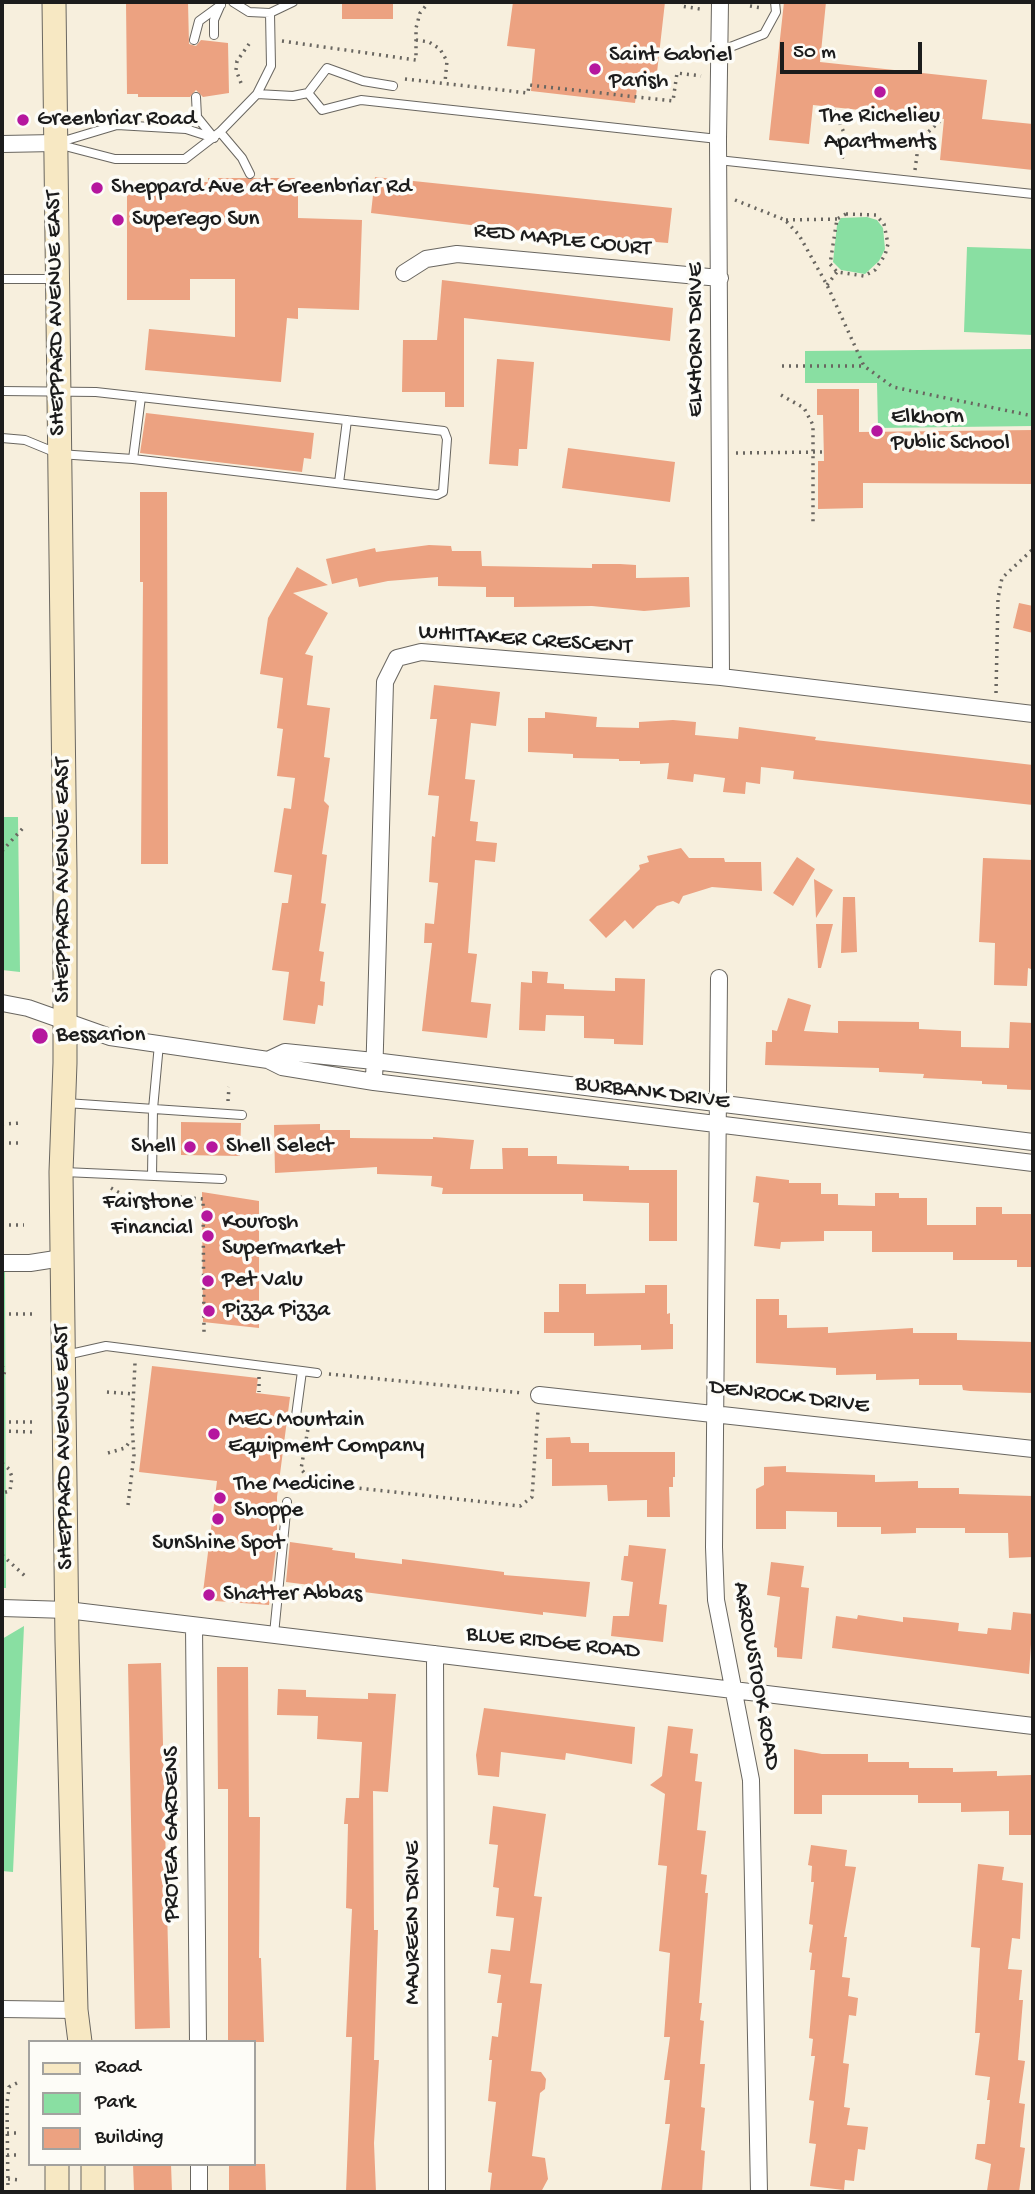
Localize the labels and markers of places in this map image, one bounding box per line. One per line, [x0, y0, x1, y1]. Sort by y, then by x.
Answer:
place label: Saint Gabriel Parish [609, 42, 733, 96]
marker: Saint Gabriel Parish [587, 61, 603, 77]
marker: The Richelieu Apartments [872, 84, 888, 100]
place label: The Richelieu Apartments [820, 103, 940, 157]
place label: Greenbriar Road [37, 106, 196, 134]
marker: Greenbriar Road [15, 112, 31, 128]
place label: Sheppard Ave at Greenbriar Rd [111, 174, 411, 202]
marker: Sheppard Ave at Greenbriar Rd [89, 180, 105, 196]
place label: Superego Sun [132, 206, 260, 234]
marker: Superego Sun [110, 212, 126, 228]
place label: Elkhorn Public School [891, 404, 1010, 458]
marker: Elkhorn Public School [869, 423, 885, 439]
place label: Bessarion [56, 1022, 145, 1050]
marker: Bessarion [30, 1026, 50, 1046]
place label: Shell [131, 1133, 176, 1161]
place label: Shell Select [226, 1133, 333, 1161]
marker: Shell [182, 1139, 198, 1155]
marker: Shell Select [204, 1139, 220, 1155]
place label: Fairstone Financial [103, 1189, 193, 1243]
marker: Fairstone Financial [199, 1208, 215, 1224]
place label: Kourosh Supermarket [222, 1209, 344, 1263]
marker: Kourosh Supermarket [200, 1228, 216, 1244]
place label: Pet Valu [222, 1267, 303, 1295]
marker: Pet Valu [200, 1273, 216, 1289]
place label: Pizza Pizza [223, 1297, 330, 1325]
marker: Pizza Pizza [201, 1303, 217, 1319]
place label: MEC Mountain Equipment Company [228, 1407, 424, 1461]
marker: MEC Mountain Equipment Company [206, 1426, 222, 1442]
place label: The Medicine Shoppe [234, 1471, 354, 1525]
marker: The Medicine Shoppe [212, 1490, 228, 1506]
marker: SunShine Spot [210, 1511, 226, 1527]
place label: SunShine Spot [152, 1530, 284, 1558]
place label: Shatter Abbas [223, 1581, 362, 1609]
marker: Shatter Abbas [201, 1587, 217, 1603]

